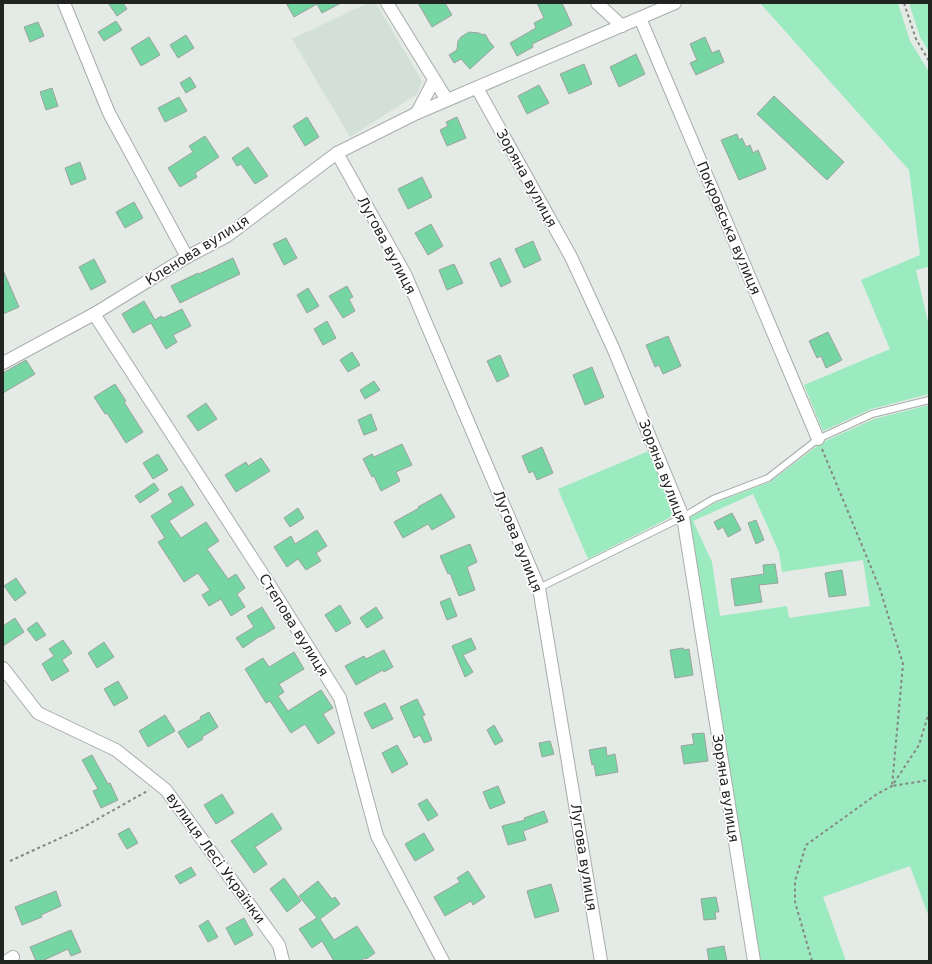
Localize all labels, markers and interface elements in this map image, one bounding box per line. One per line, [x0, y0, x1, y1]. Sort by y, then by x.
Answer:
street label: Зоряна вулиця [493, 126, 561, 230]
street label: Покровська вулиця [694, 159, 764, 297]
street label: Лугова вулиця [354, 193, 420, 297]
street label: Кленова вулиця [142, 212, 252, 288]
street label: Зоряна вулиця [636, 417, 690, 525]
street label: Лугова вулиця [490, 488, 546, 594]
street label: Степова вулиця [256, 571, 332, 679]
street label: Зоряна вулиця [710, 733, 742, 843]
street label: вулиця Лесі Українки [163, 790, 269, 926]
street label: Лугова вулиця [568, 802, 600, 912]

